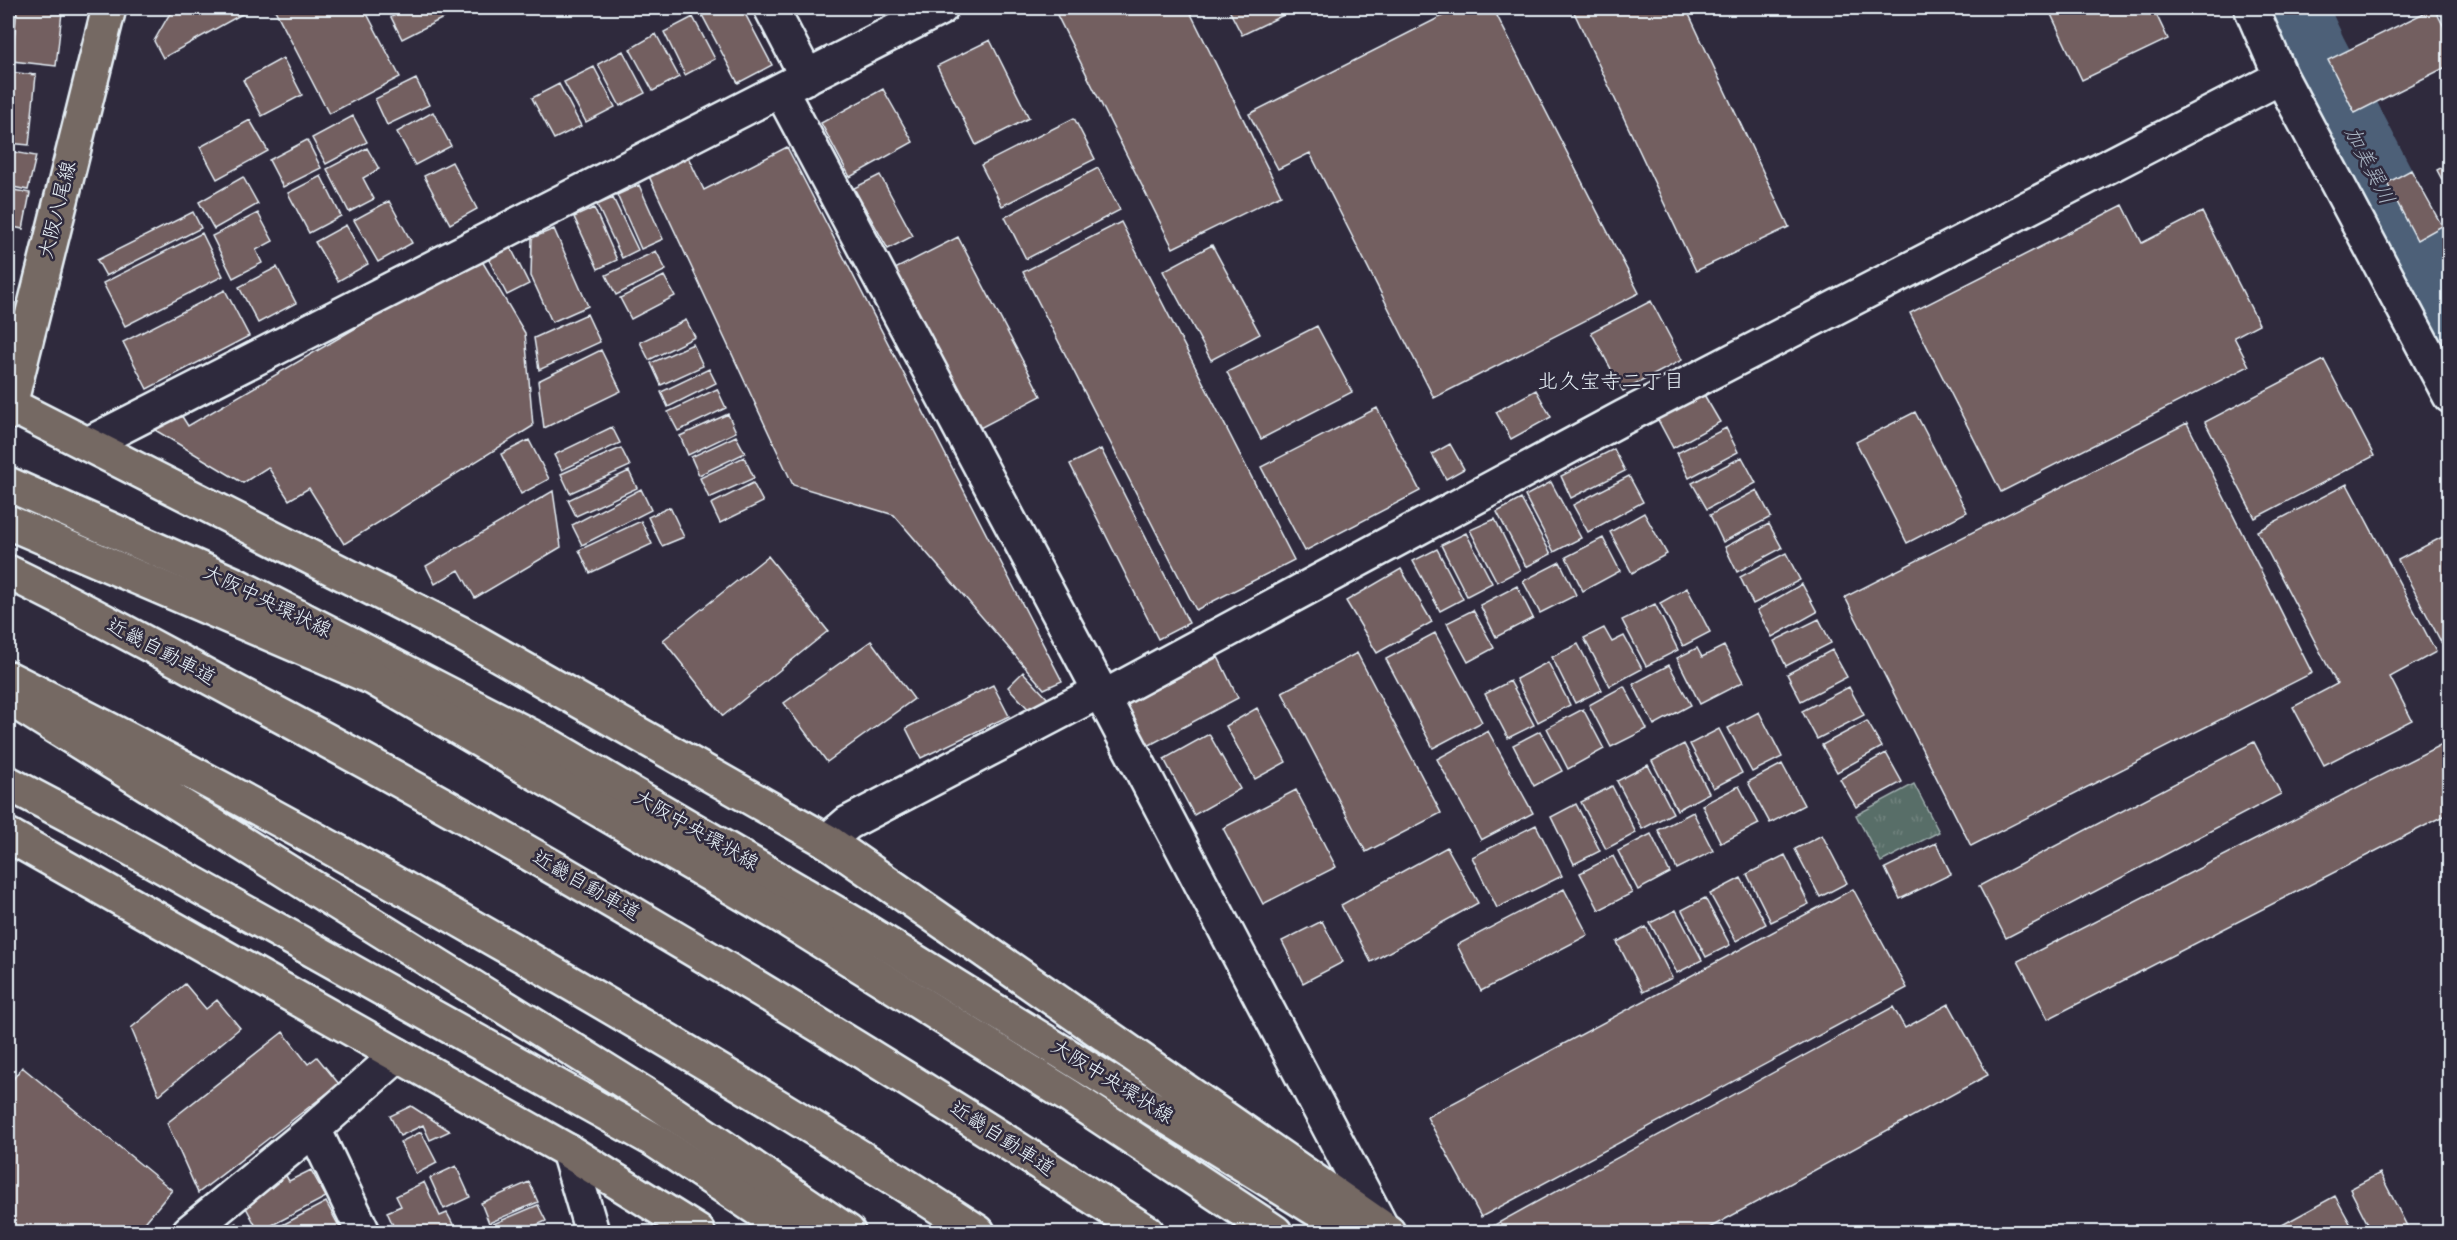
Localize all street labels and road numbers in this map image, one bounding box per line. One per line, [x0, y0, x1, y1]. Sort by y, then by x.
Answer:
street label: 大阪八尾線 [33, 158, 83, 262]
street label: 大阪中央環状線 [198, 559, 336, 645]
street label: 近畿自動車道 [102, 612, 220, 692]
street label: 大阪中央環状線 [629, 784, 763, 878]
street label: 近畿自動車道 [527, 844, 645, 928]
street label: 大阪中央環状線 [1045, 1033, 1179, 1131]
street label: 近畿自動車道 [944, 1095, 1060, 1183]

